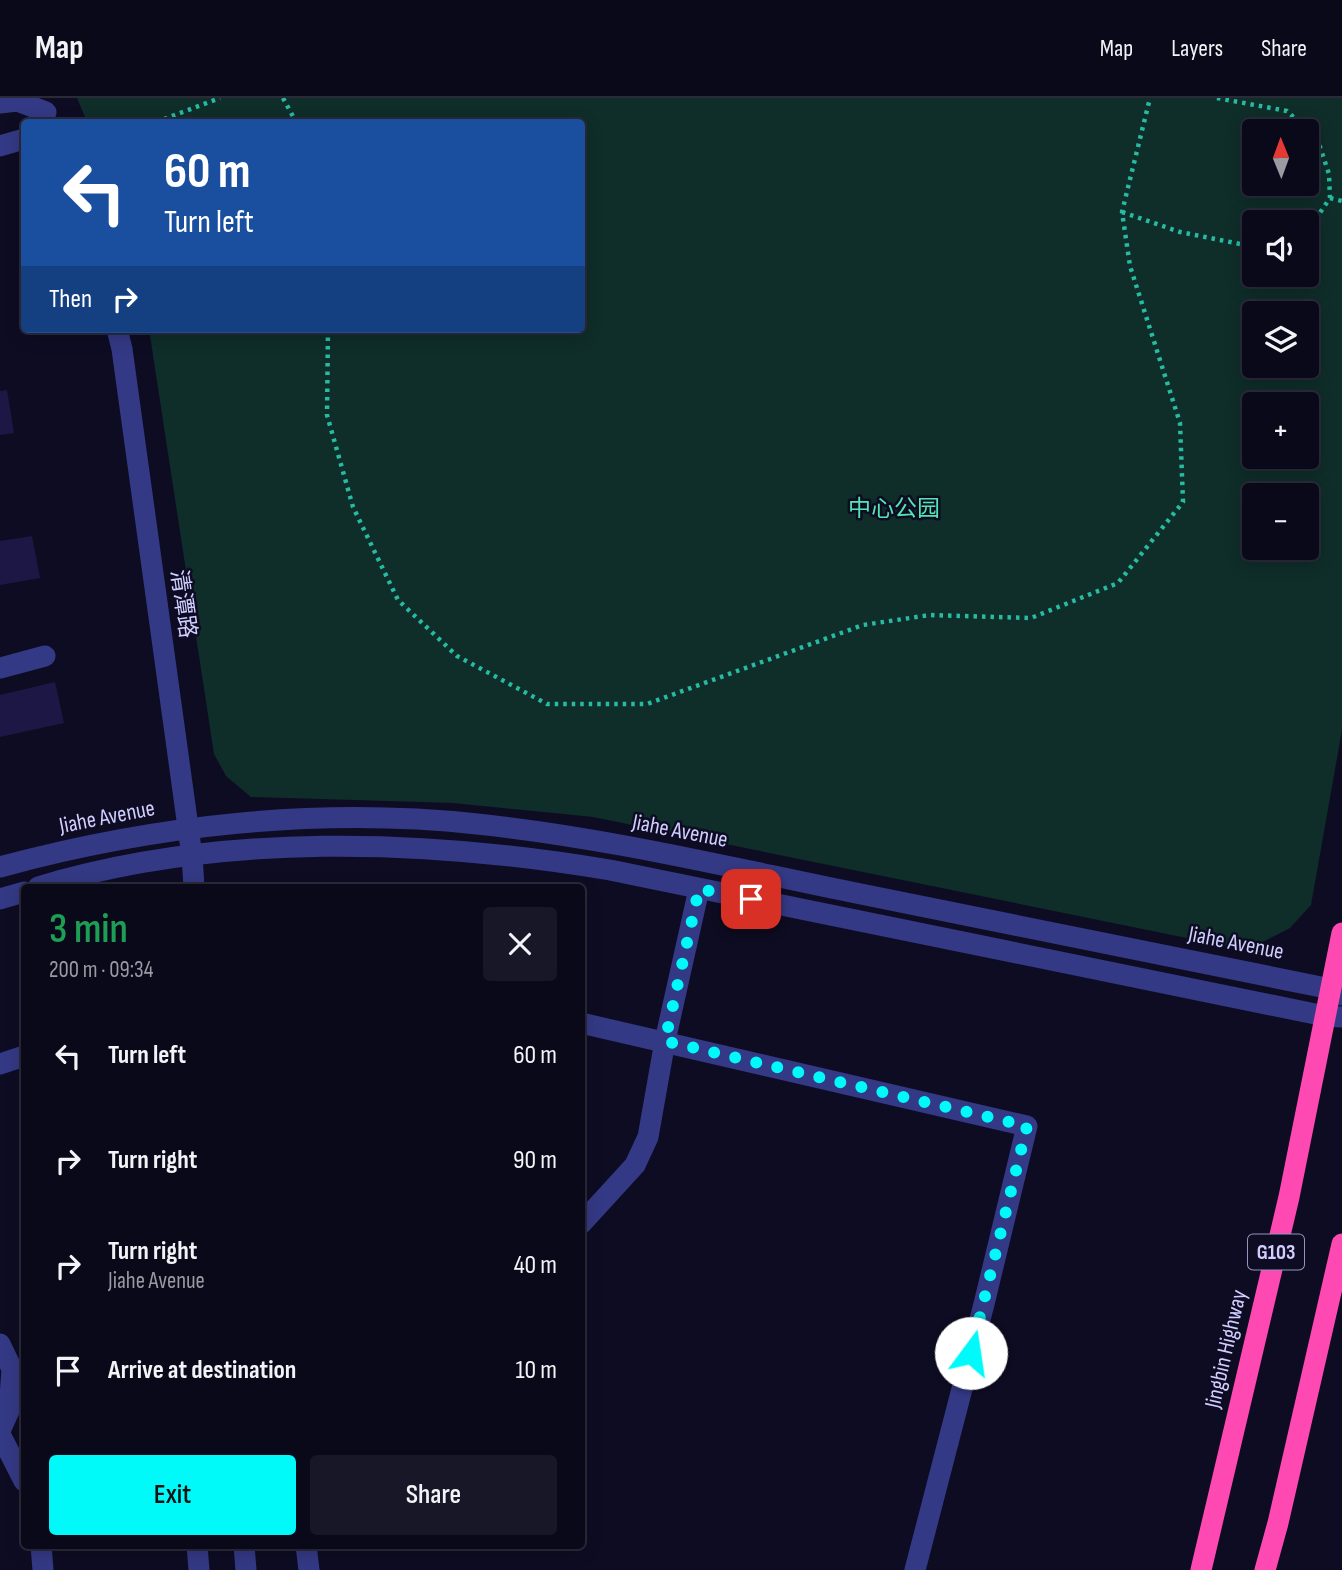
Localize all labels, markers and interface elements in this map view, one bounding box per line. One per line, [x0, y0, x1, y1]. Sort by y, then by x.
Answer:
text: Map [35, 28, 84, 68]
text: Map [1100, 34, 1133, 63]
text: Layers [1171, 34, 1223, 63]
text: Share [1261, 34, 1307, 63]
north arrow [1242, 119, 1320, 196]
map controls [1242, 119, 1319, 560]
text: 60 m [164, 143, 251, 202]
icon: left [49, 147, 140, 238]
text: Turn left [164, 203, 254, 242]
button: sound [1242, 210, 1319, 287]
icon: right [106, 280, 144, 318]
text: Then [49, 284, 92, 315]
button: layers [1242, 301, 1319, 378]
button: + [1242, 392, 1319, 469]
button: − [1242, 483, 1319, 560]
park label: 中心公园 [848, 495, 940, 523]
street label: 清潭路 [164, 568, 202, 640]
street label: Jiahe Avenue [56, 794, 157, 840]
street label: Jiahe Avenue [629, 808, 730, 854]
pin [721, 869, 781, 929]
icon: arrive [732, 880, 770, 918]
text: 3 min [49, 904, 128, 955]
button: close [483, 907, 557, 981]
street label: Jiahe Avenue [1185, 920, 1286, 966]
text: 200 m · 09:34 [49, 956, 153, 984]
icon: left [49, 1037, 87, 1075]
text: Turn left [108, 1040, 186, 1071]
text: 60 m [513, 1040, 557, 1071]
icon: right [49, 1142, 87, 1180]
text: Turn right [108, 1145, 197, 1176]
text: 90 m [513, 1145, 557, 1176]
road number: G103 [1248, 1234, 1304, 1270]
text: Turn right [108, 1236, 197, 1267]
icon: right [49, 1247, 87, 1285]
text: 40 m [514, 1250, 557, 1281]
text: Jiahe Avenue [108, 1267, 205, 1295]
street label: Jingbin Highway [1199, 1287, 1253, 1412]
position arrow [934, 1316, 1008, 1390]
icon: arrive [49, 1352, 87, 1390]
text: Arrive at destination [108, 1355, 296, 1386]
text: 10 m [515, 1355, 557, 1386]
button: Exit [49, 1455, 296, 1535]
button: Share [310, 1455, 557, 1535]

